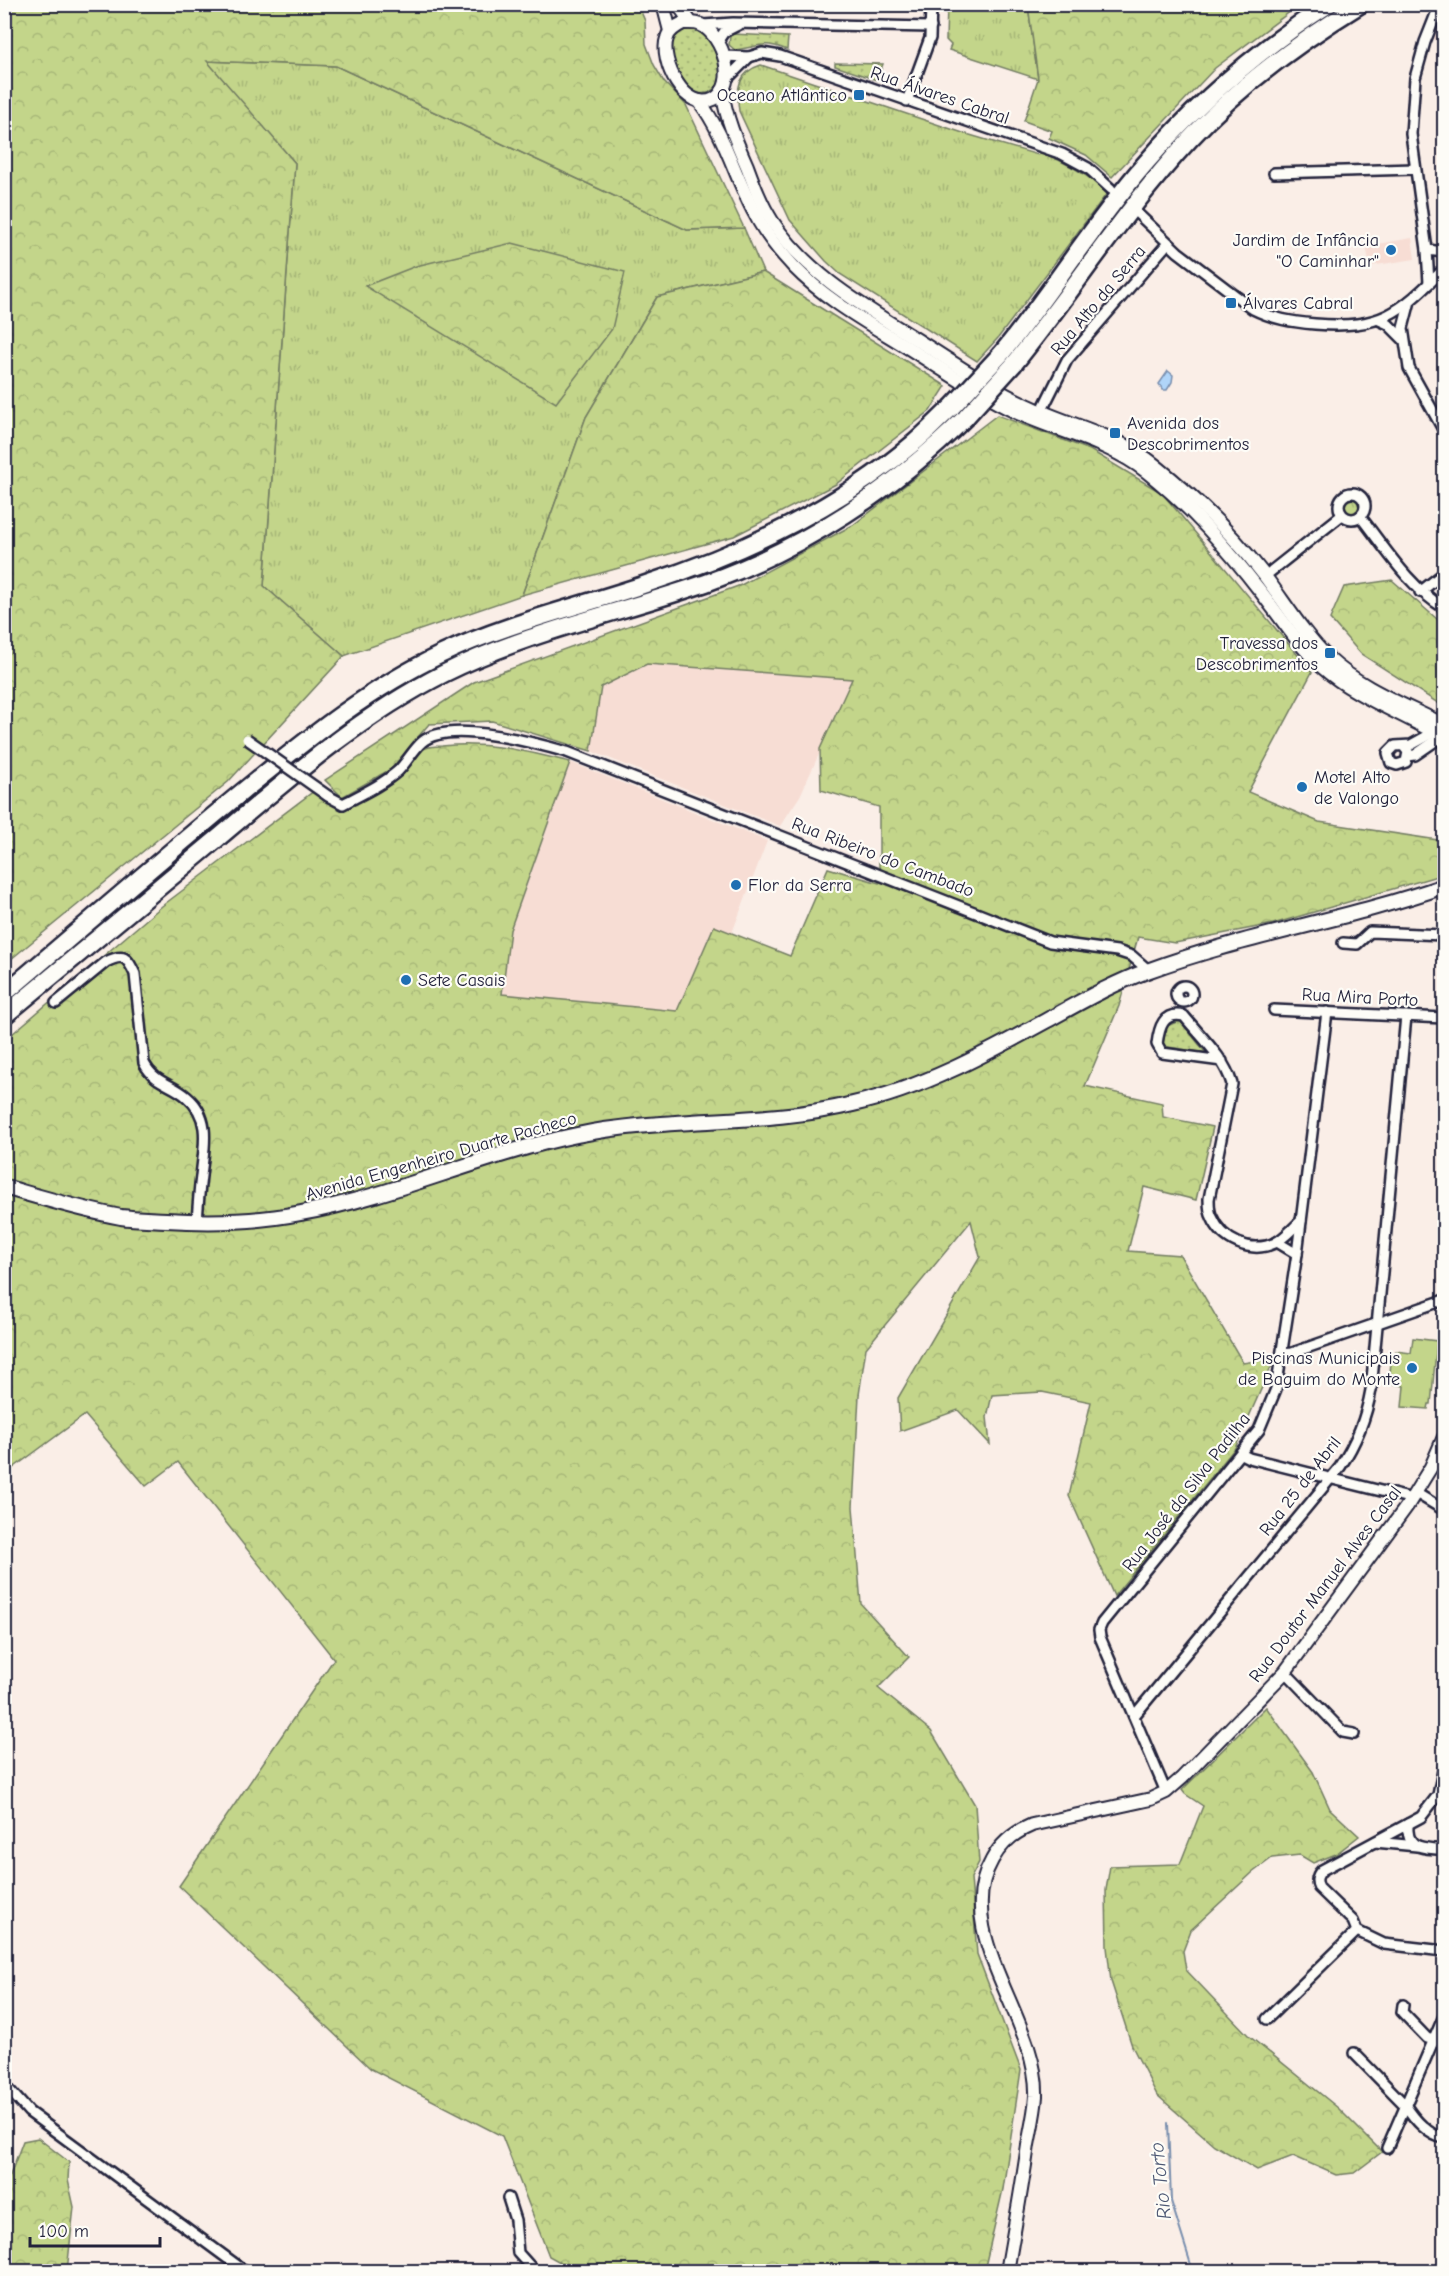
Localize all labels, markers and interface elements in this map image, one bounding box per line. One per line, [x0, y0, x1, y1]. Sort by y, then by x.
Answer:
street label: Rua Álvares Cabral [868, 61, 1012, 129]
place label: Oceano Atlântico [717, 85, 847, 106]
marker: Oceano Atlântico [852, 88, 866, 102]
place label: Jardim de Infância "O Caminhar" [1233, 230, 1379, 272]
street label: Rua Alto da Serra [1046, 241, 1150, 359]
marker: Jardim de Infância "O Caminhar" [1384, 243, 1398, 257]
place label: Álvares Cabral [1243, 292, 1353, 314]
marker: Álvares Cabral [1224, 296, 1238, 310]
place label: Avenida dos Descobrimentos [1127, 413, 1249, 455]
marker: Avenida dos Descobrimentos [1108, 426, 1122, 440]
place label: Travessa dos Descobrimentos [1196, 633, 1318, 675]
marker: Travessa dos Descobrimentos [1323, 646, 1337, 660]
place label: Motel Alto de Valongo [1314, 767, 1399, 809]
marker: Motel Alto de Valongo [1295, 780, 1309, 794]
street label: Rua Ribeiro do Cambado [789, 813, 977, 902]
place label: Flor da Serra [748, 875, 852, 896]
marker: Flor da Serra [729, 878, 743, 892]
place label: Sete Casais [418, 970, 505, 991]
marker: Sete Casais [399, 973, 413, 987]
street label: Rua Mira Porto [1301, 984, 1419, 1011]
street label: Avenida Engenheiro Duarte Pacheco [303, 1108, 579, 1205]
place label: Piscinas Municipais de Baguim do Monte [1238, 1348, 1400, 1390]
marker: Piscinas Municipais de Baguim do Monte [1405, 1361, 1419, 1375]
street label: Rua José da Silva Padilha [1118, 1409, 1255, 1576]
street label: Rua 25 de Abril [1255, 1432, 1346, 1540]
street label: Rua Doutor Manuel Alves Casal [1245, 1482, 1406, 1687]
water label: Rio Torto [1145, 2141, 1176, 2221]
scale bar [30, 2210, 160, 2248]
text: 100 m [39, 2221, 89, 2242]

